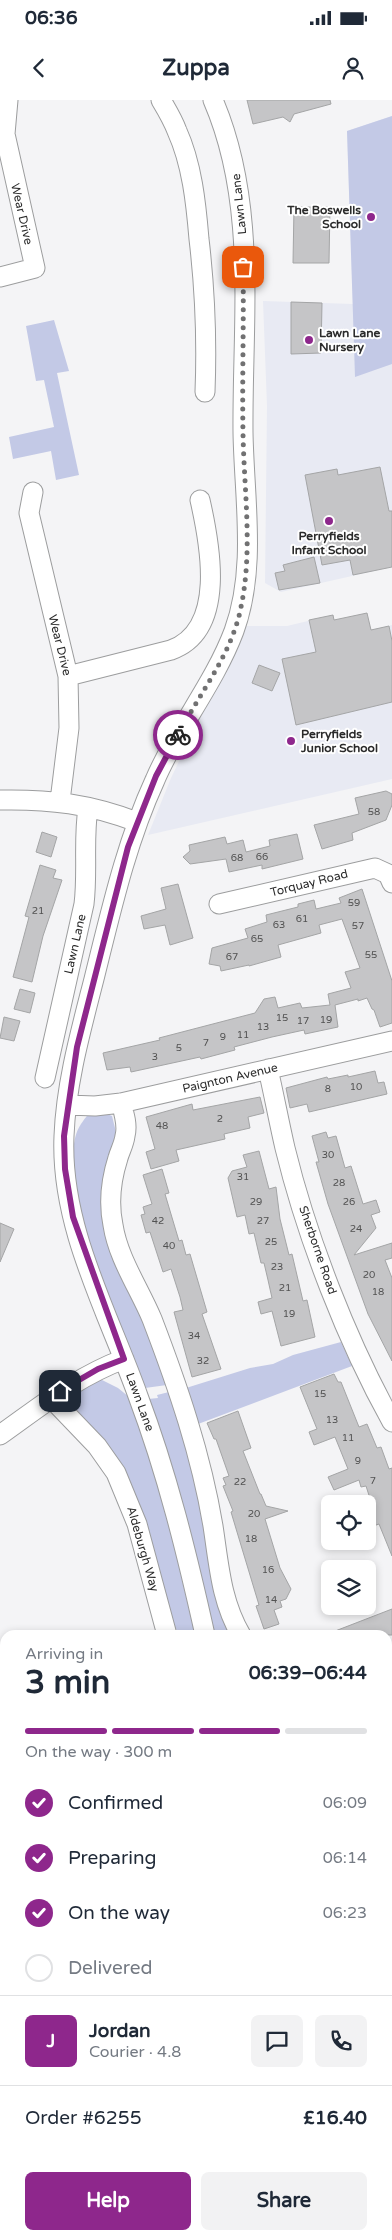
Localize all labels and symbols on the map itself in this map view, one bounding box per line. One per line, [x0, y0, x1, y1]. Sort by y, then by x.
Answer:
street label: Lawn Lane [229, 173, 249, 235]
street label: Wear Drive [8, 182, 36, 246]
place label: The Boswells School [286, 203, 361, 231]
marker: The Boswells School [365, 211, 377, 223]
pin [222, 246, 264, 288]
place label: Lawn Lane Nursery [319, 326, 380, 355]
marker: Lawn Lane Nursery [303, 334, 315, 346]
marker: Perryfields Infant School [323, 515, 335, 527]
place label: Perryfields Infant School [291, 529, 367, 557]
street label: Wear Drive [46, 613, 74, 677]
courier [153, 710, 203, 760]
place label: Perryfields Junior School [300, 727, 378, 755]
marker: Perryfields Junior School [285, 735, 297, 747]
house number: 58 [368, 806, 380, 818]
house number: 66 [256, 851, 268, 863]
house number: 68 [231, 852, 243, 864]
street label: Torquay Road [269, 867, 349, 899]
house number: 59 [348, 897, 360, 909]
house number: 21 [32, 905, 44, 917]
street label: Lawn Lane [61, 912, 89, 975]
house number: 61 [296, 913, 308, 925]
house number: 63 [273, 919, 285, 931]
house number: 57 [352, 920, 364, 932]
house number: 65 [251, 933, 263, 945]
house number: 55 [365, 949, 377, 961]
house number: 67 [226, 951, 238, 963]
house number: 15 [276, 1012, 288, 1024]
house number: 19 [320, 1014, 332, 1026]
house number: 17 [297, 1015, 309, 1027]
house number: 13 [257, 1021, 269, 1033]
house number: 11 [237, 1029, 249, 1041]
house number: 9 [220, 1031, 226, 1043]
house number: 7 [203, 1037, 209, 1049]
house number: 5 [176, 1042, 182, 1054]
house number: 3 [152, 1051, 158, 1063]
street label: Paignton Avenue [181, 1060, 279, 1096]
house number: 10 [350, 1081, 362, 1093]
house number: 8 [325, 1083, 331, 1095]
house number: 2 [217, 1113, 223, 1125]
house number: 48 [156, 1120, 168, 1132]
house number: 30 [322, 1149, 334, 1161]
house number: 31 [237, 1171, 249, 1183]
house number: 28 [333, 1177, 345, 1189]
house number: 29 [250, 1196, 262, 1208]
house number: 26 [343, 1196, 355, 1208]
street label: Sherborne Road [296, 1204, 340, 1296]
house number: 42 [152, 1215, 164, 1227]
house number: 27 [257, 1215, 269, 1227]
house number: 24 [350, 1223, 362, 1235]
house number: 25 [265, 1236, 277, 1248]
house number: 40 [163, 1240, 175, 1252]
house number: 23 [271, 1261, 283, 1273]
house number: 20 [363, 1269, 375, 1281]
house number: 21 [279, 1282, 291, 1294]
house number: 18 [372, 1286, 384, 1298]
house number: 19 [283, 1308, 295, 1320]
house number: 34 [188, 1330, 200, 1342]
house number: 32 [197, 1355, 209, 1367]
pin [39, 1370, 81, 1412]
street label: Lawn Lane [123, 1371, 157, 1433]
house number: 15 [314, 1388, 326, 1400]
house number: 13 [326, 1414, 338, 1426]
house number: 11 [342, 1432, 354, 1444]
house number: 9 [355, 1455, 361, 1467]
house number: 7 [370, 1475, 376, 1487]
house number: 22 [234, 1476, 246, 1488]
street label: Aldeburgh Way [124, 1505, 162, 1594]
house number: 20 [248, 1508, 260, 1520]
house number: 18 [245, 1533, 257, 1545]
house number: 16 [262, 1564, 274, 1576]
house number: 14 [265, 1594, 277, 1606]

